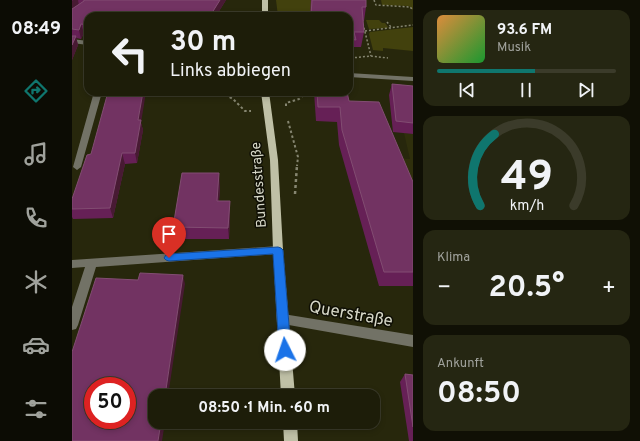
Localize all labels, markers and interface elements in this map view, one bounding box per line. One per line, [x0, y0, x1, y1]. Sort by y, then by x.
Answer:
text: 08:49 [11, 18, 61, 41]
text: 93.6 FM [497, 21, 552, 40]
text: 30 m [170, 25, 236, 61]
icon: left [104, 28, 156, 80]
text: Musik [497, 40, 531, 56]
text: Links abbiegen [170, 60, 291, 83]
icon: directions [22, 77, 50, 105]
icon: previous [456, 79, 478, 101]
icon: pause [515, 79, 537, 101]
icon: next [575, 79, 597, 101]
icon: music [22, 140, 50, 168]
street label: Bundesstraße [248, 141, 271, 228]
text: 49 [500, 151, 553, 204]
text: km/h [509, 196, 544, 214]
icon: phone [22, 204, 50, 232]
pin [152, 217, 186, 258]
icon: arrive [158, 223, 180, 245]
text: Klima [437, 250, 470, 266]
icon: climate [22, 268, 50, 296]
text: 20.5° [488, 270, 565, 307]
text: − [437, 275, 451, 302]
text: + [602, 275, 616, 302]
street label: Querstraße [307, 297, 394, 333]
position arrow [264, 329, 306, 371]
icon: car [22, 331, 50, 359]
text: Ankunft [437, 356, 484, 372]
text: 08:50 [437, 376, 521, 413]
speed limit sign: 50 [84, 377, 136, 429]
icon: filters [22, 395, 50, 423]
text: 08:50 · 1 Min. · 60 m [198, 399, 330, 418]

